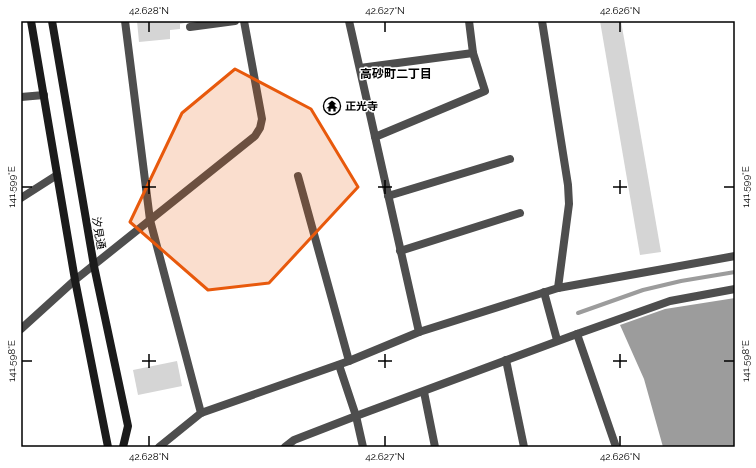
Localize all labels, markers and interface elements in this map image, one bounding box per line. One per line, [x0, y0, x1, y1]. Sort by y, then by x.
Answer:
text: 42.628°N [129, 5, 169, 16]
text: 42.627°N [365, 5, 405, 16]
text: 42.626°N [600, 5, 640, 16]
district label: 高砂町二丁目 [360, 67, 432, 81]
temple icon: 正光寺 [322, 96, 342, 116]
place label: 正光寺 [345, 100, 378, 113]
text: 141.599°E [6, 166, 17, 208]
text: 141.599°E [740, 166, 751, 208]
street label: 汐見通 [89, 216, 108, 250]
text: 141.598°E [6, 340, 17, 382]
text: 141.598°E [740, 340, 751, 382]
text: 42.628°N [129, 451, 169, 462]
text: 42.627°N [365, 451, 405, 462]
text: 42.626°N [600, 451, 640, 462]

